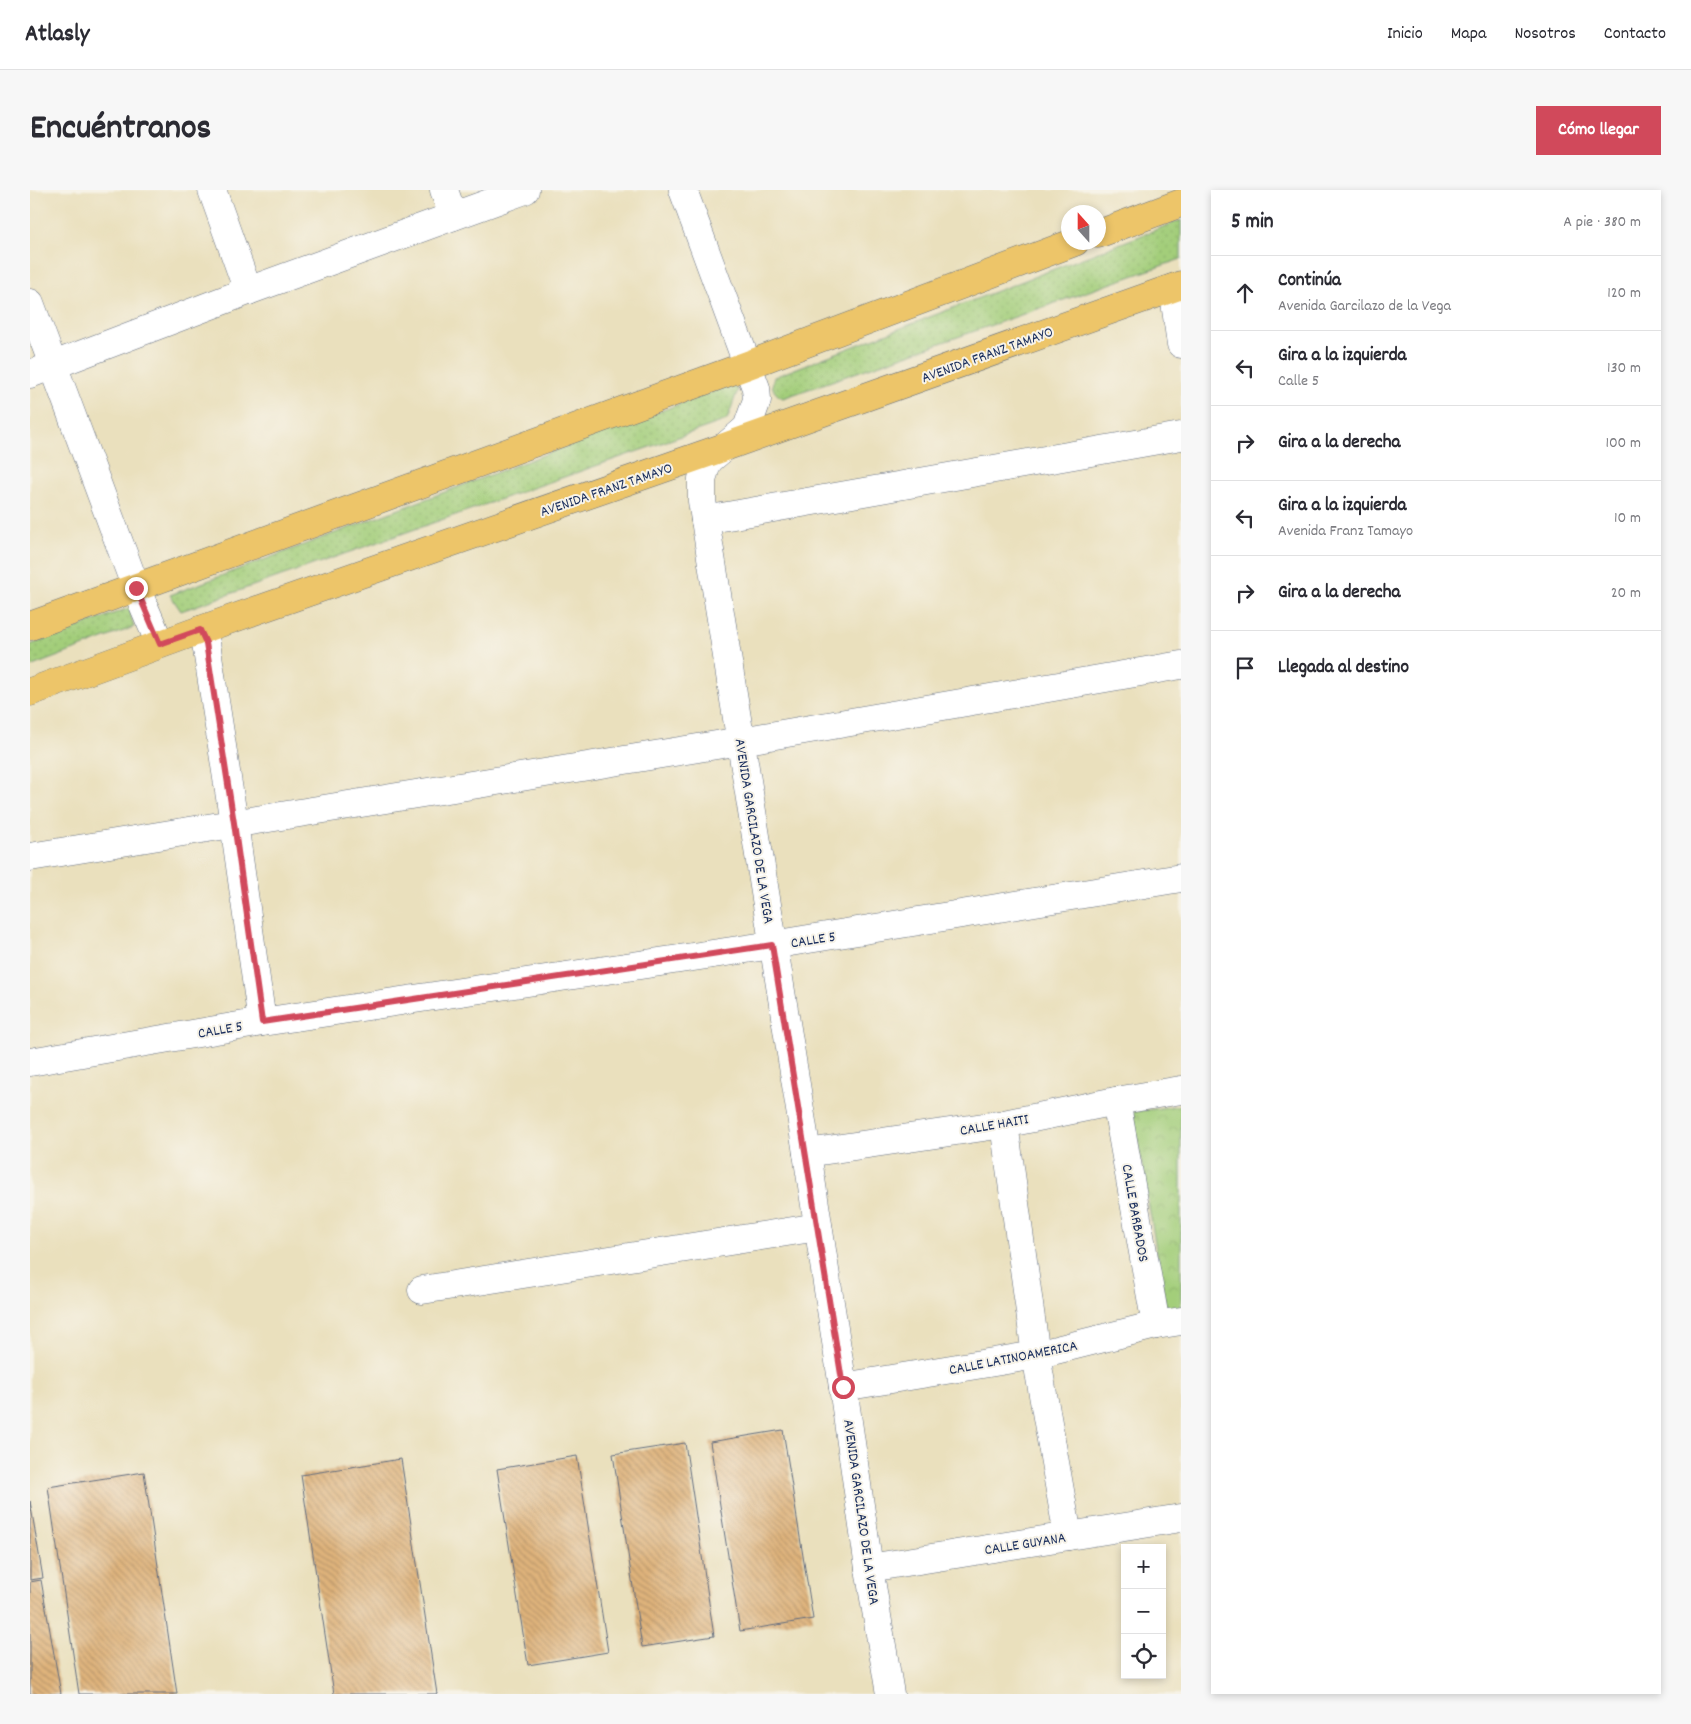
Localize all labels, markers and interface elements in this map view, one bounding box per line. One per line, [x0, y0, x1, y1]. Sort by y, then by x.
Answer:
text: Atlasly [25, 18, 89, 52]
text: Inicio [1387, 22, 1423, 47]
text: Mapa [1451, 22, 1486, 47]
text: Nosotros [1514, 22, 1576, 47]
text: Contacto [1604, 22, 1666, 47]
text: Encuéntranos [30, 105, 211, 155]
button: Cómo llegar [1536, 106, 1661, 155]
north arrow [1061, 205, 1106, 250]
text: 5 min [1231, 208, 1274, 238]
text: A pie · 380 m [1563, 211, 1641, 234]
text: Continúa [1278, 268, 1341, 295]
icon: ahead [1231, 279, 1259, 307]
text: 120 m [1607, 282, 1641, 305]
text: Avenida Garcilazo de la Vega [1278, 295, 1451, 318]
street label: AVENIDA FRANZ TAMAYO [919, 322, 1057, 390]
text: Gira a la izquierda [1278, 343, 1406, 370]
icon: left [1231, 354, 1259, 382]
text: 130 m [1607, 357, 1641, 380]
text: Calle 5 [1278, 370, 1319, 393]
icon: right [1231, 429, 1259, 457]
text: Gira a la derecha [1278, 430, 1400, 457]
text: 100 m [1605, 432, 1641, 455]
street label: AVENIDA FRANZ TAMAYO [538, 458, 676, 524]
text: Gira a la izquierda [1278, 493, 1406, 520]
icon: left [1231, 504, 1259, 532]
text: 10 m [1614, 507, 1641, 530]
text: Avenida Franz Tamayo [1278, 520, 1413, 543]
route end [125, 577, 148, 600]
icon: right [1231, 579, 1259, 607]
text: Gira a la derecha [1278, 580, 1400, 607]
text: 20 m [1611, 582, 1641, 605]
icon: arrive [1231, 654, 1259, 682]
text: Llegada al destino [1278, 655, 1409, 682]
street label: AVENIDA GARCILAZO DE LA VEGA [728, 737, 779, 926]
street label: CALLE 5 [789, 927, 837, 955]
street label: CALLE 5 [196, 1016, 244, 1046]
street label: CALLE HAITI [958, 1109, 1031, 1143]
street label: CALLE BARBADOS [1115, 1163, 1153, 1264]
street label: CALLE LATINOAMERICA [947, 1336, 1080, 1382]
route start [832, 1376, 855, 1399]
street label: AVENIDA GARCILAZO DE LA VEGA [836, 1418, 884, 1607]
street label: CALLE GUYANA [983, 1528, 1068, 1562]
map controls [1121, 1544, 1166, 1679]
button: + [1121, 1544, 1166, 1589]
button: − [1121, 1589, 1166, 1634]
button: locate [1121, 1634, 1166, 1679]

